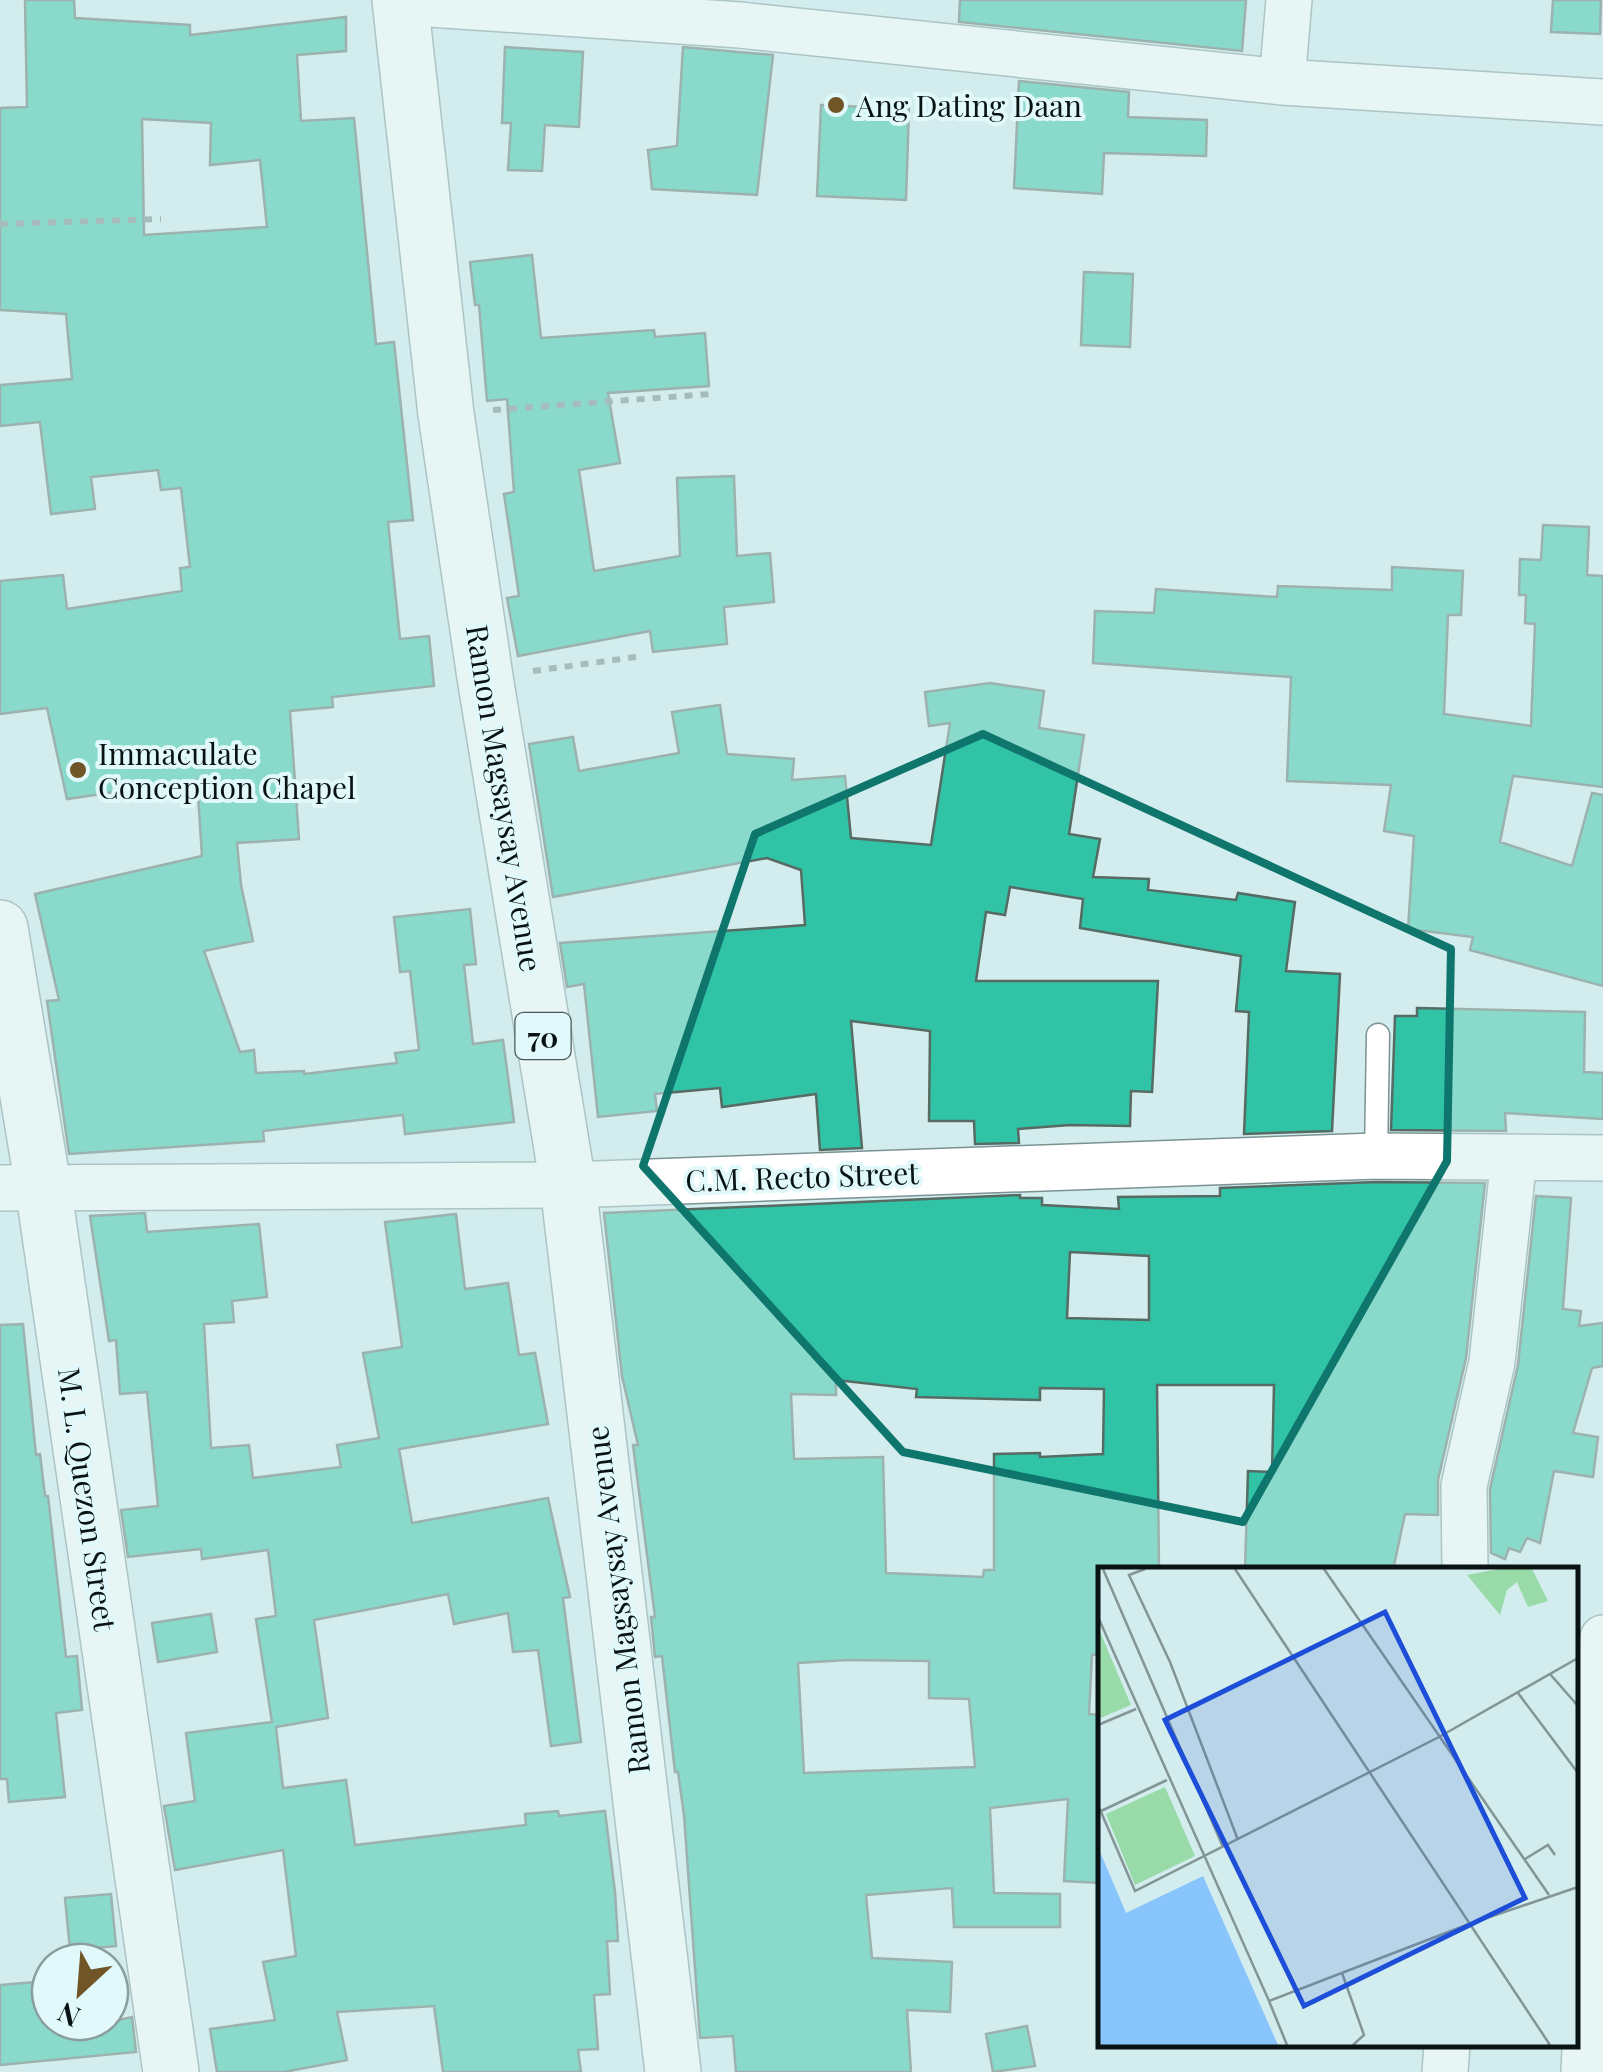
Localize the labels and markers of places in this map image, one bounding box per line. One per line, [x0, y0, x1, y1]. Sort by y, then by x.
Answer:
place label: Ang Dating Daan [855, 85, 1082, 125]
marker: Ang Dating Daan [825, 94, 847, 116]
place label: Immaculate Conception Chapel [98, 733, 356, 807]
marker: Immaculate Conception Chapel [67, 759, 89, 781]

